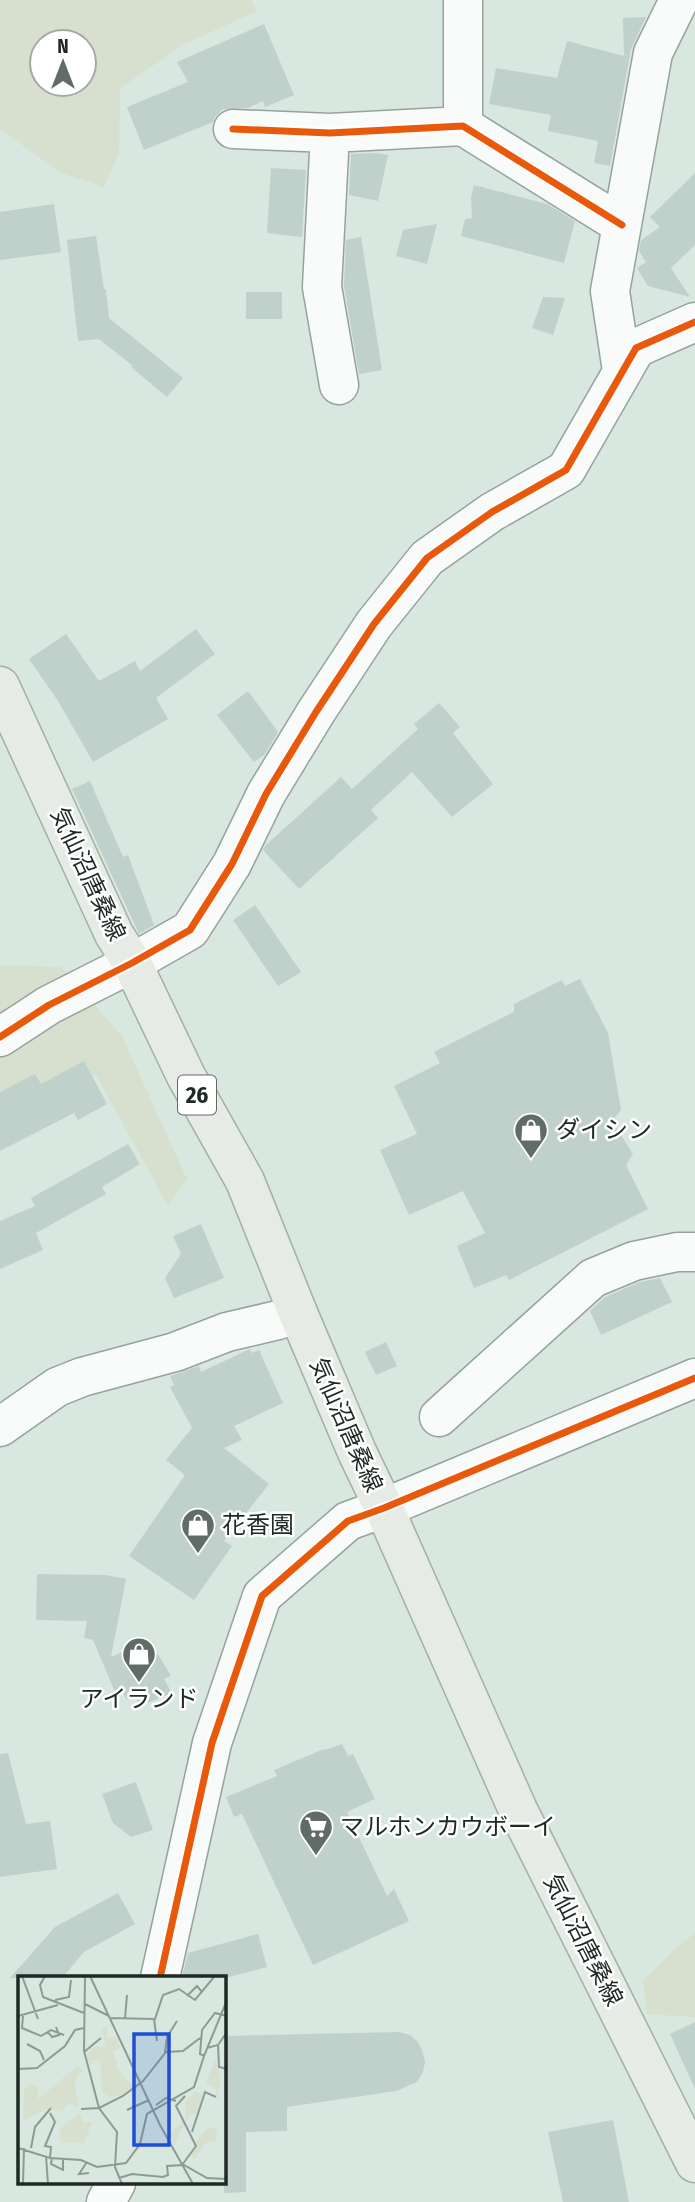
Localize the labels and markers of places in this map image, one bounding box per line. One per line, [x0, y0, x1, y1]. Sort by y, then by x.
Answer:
shop icon: ダイシン [512, 1111, 550, 1160]
place label: ダイシン [556, 1116, 652, 1144]
shop icon: 花香園 [179, 1506, 217, 1555]
place label: 花香園 [222, 1511, 294, 1539]
shop icon: アイランド [120, 1635, 158, 1684]
place label: アイランド [80, 1685, 198, 1713]
supermarket icon: マルホンカウボーイ [297, 1808, 335, 1857]
place label: マルホンカウボーイ [340, 1813, 556, 1841]

